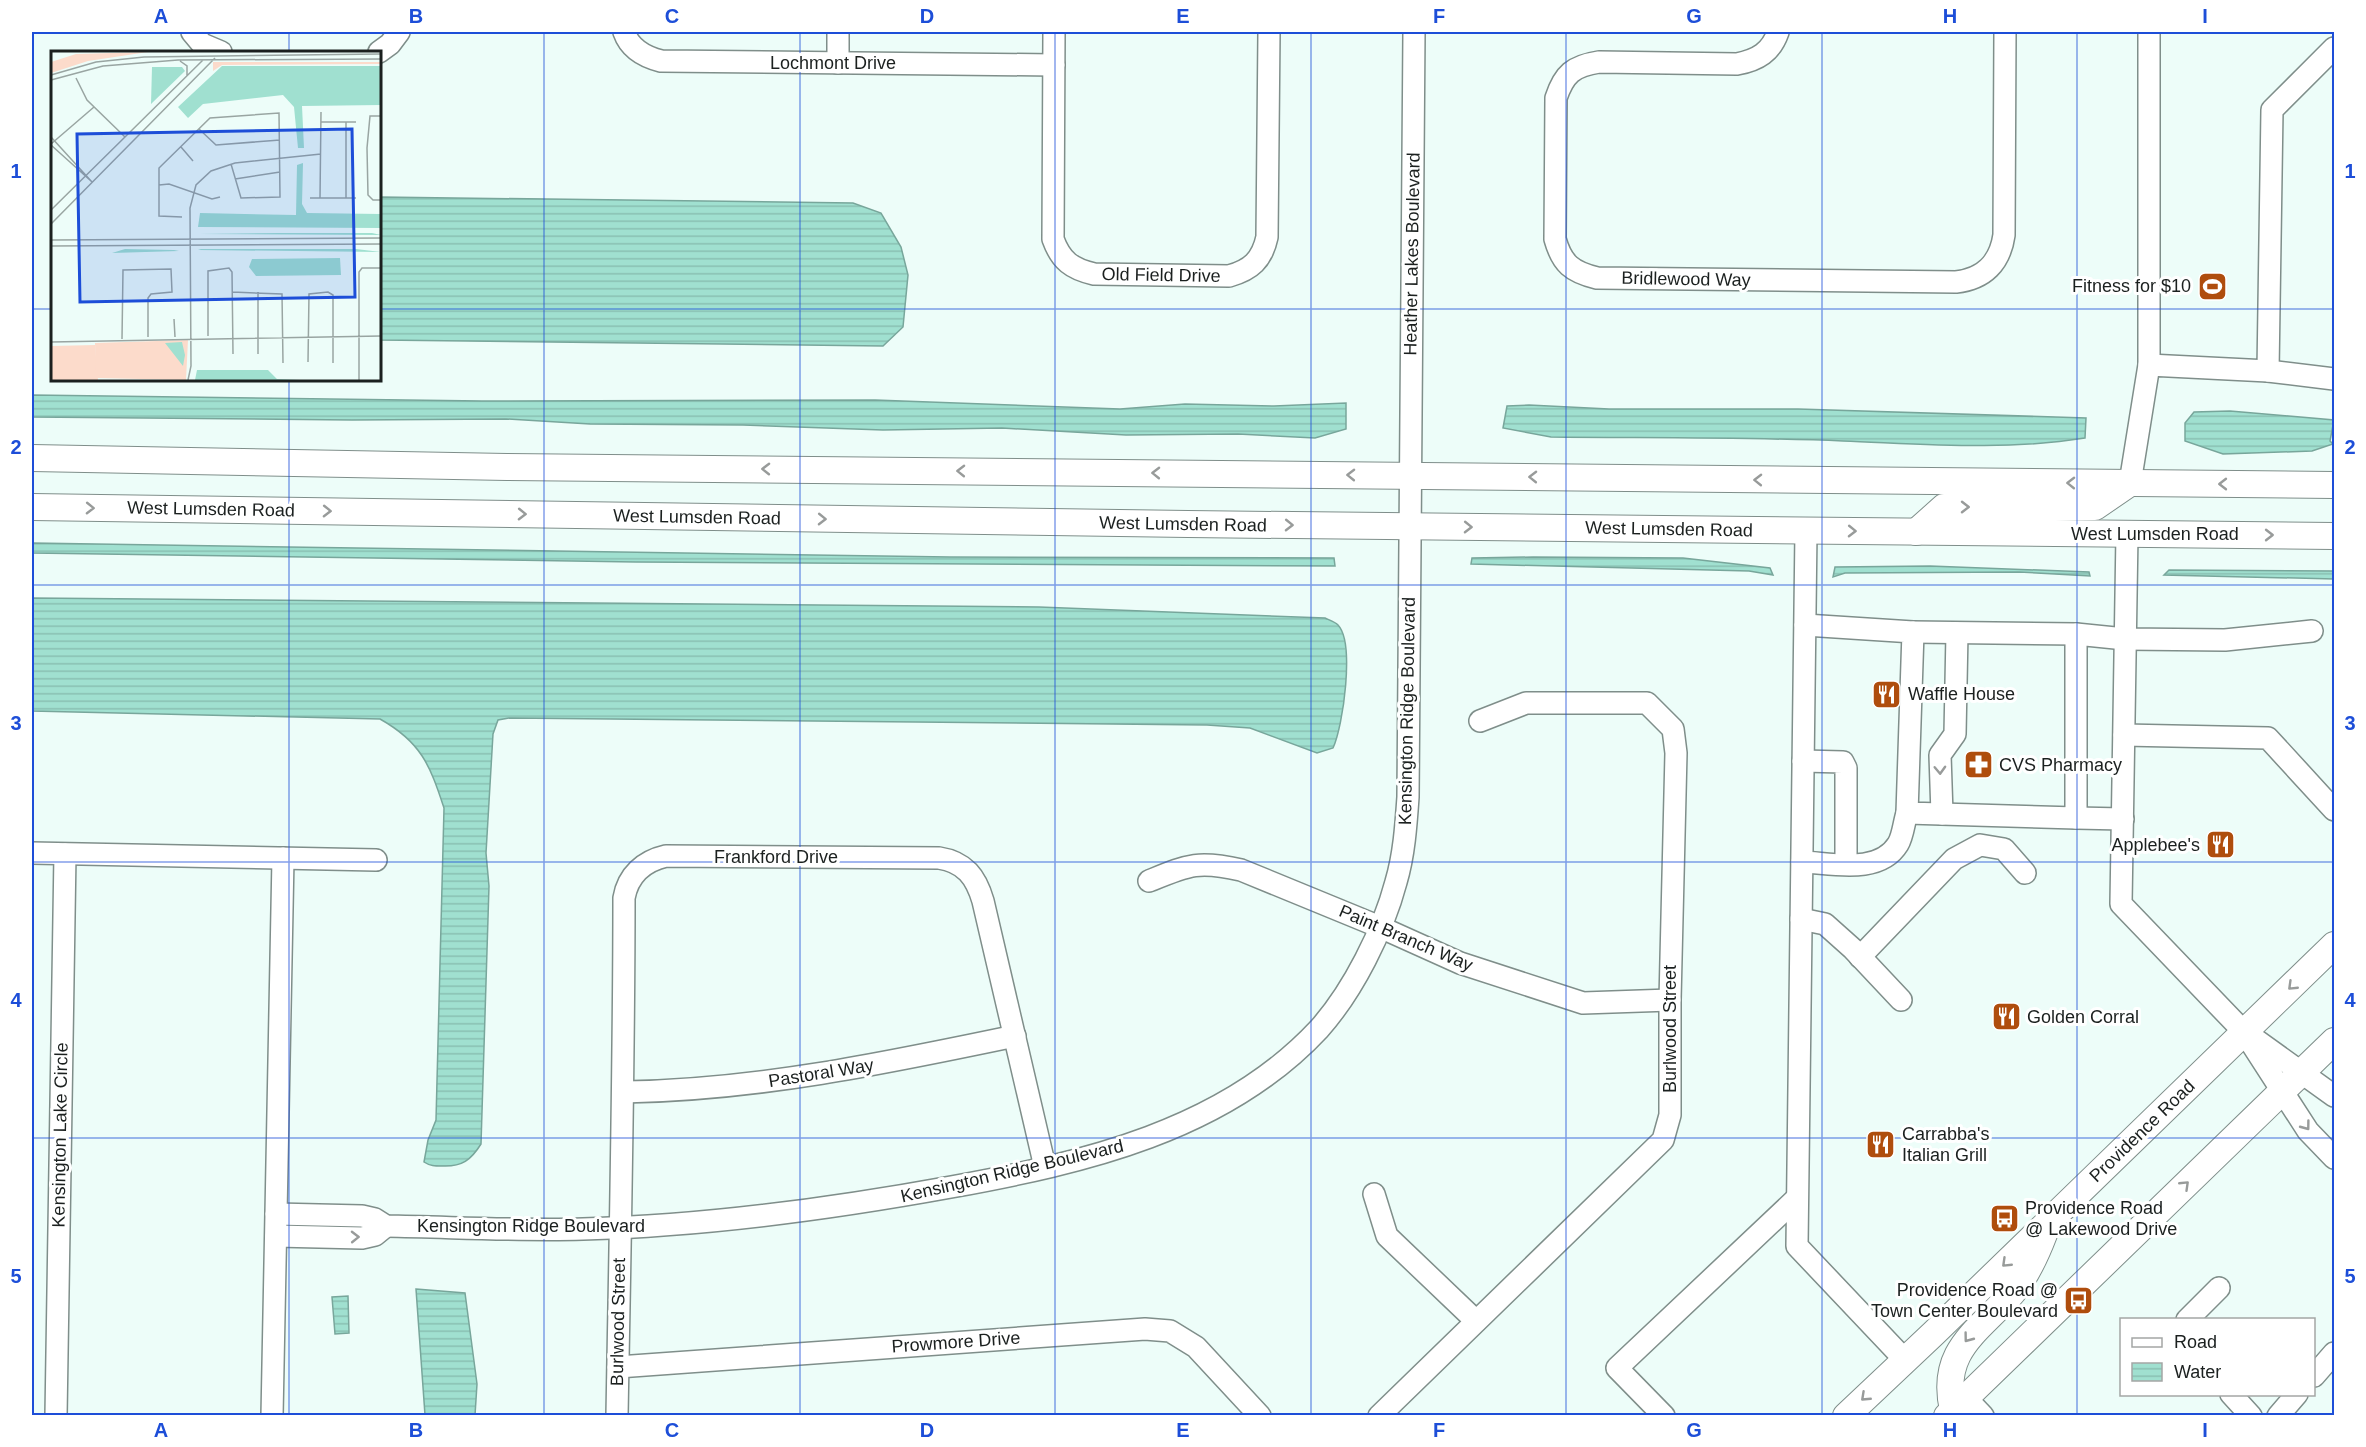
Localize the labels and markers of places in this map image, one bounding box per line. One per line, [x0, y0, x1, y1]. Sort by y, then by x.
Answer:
sports icon: Fitness for $10 [2196, 270, 2228, 302]
place label: Fitness for $10 [2072, 276, 2191, 296]
restaurant icon: Waffle House [1871, 678, 1903, 710]
place label: Waffle House [1908, 684, 2015, 704]
pharmacy icon: CVS Pharmacy [1962, 749, 1994, 781]
place label: CVS Pharmacy [1999, 755, 2122, 775]
restaurant icon: Applebee's [2205, 829, 2237, 861]
place label: Applebee's [2111, 835, 2200, 855]
restaurant icon: Golden Corral [1990, 1001, 2022, 1033]
place label: Golden Corral [2027, 1007, 2139, 1027]
place label: Carrabba's Italian Grill [1902, 1124, 1989, 1165]
restaurant icon: Carrabba's Italian Grill [1865, 1128, 1897, 1160]
place label: Providence Road @ Lakewood Drive [2025, 1198, 2177, 1239]
bus stop icon: Providence Road @ Lakewood Drive [1988, 1202, 2020, 1234]
place label: Providence Road @ Town Center Boulevard [1871, 1280, 2058, 1321]
bus stop icon: Providence Road @ Town Center Boulevard [2063, 1284, 2095, 1316]

